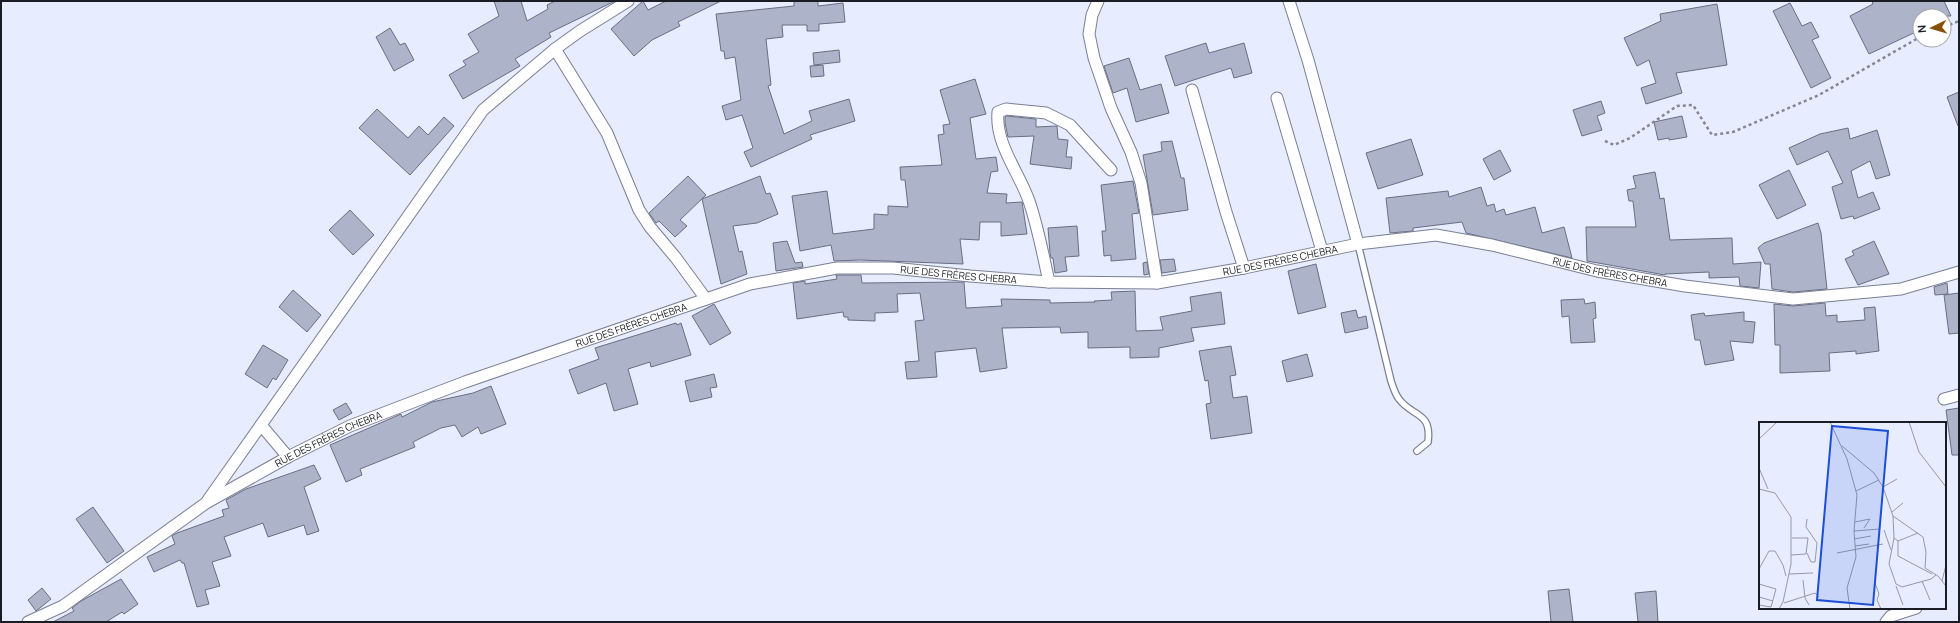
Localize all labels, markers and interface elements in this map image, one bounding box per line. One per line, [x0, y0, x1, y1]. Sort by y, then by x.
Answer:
north arrow [1912, 8, 1952, 48]
text: N [1914, 24, 1929, 34]
street label: RUE DES FRÈRES CHEBRA [1222, 241, 1340, 279]
street label: RUE DES FRÈRES CHEBRA [1551, 253, 1669, 290]
street label: RUE DES FRÈRES CHEBRA [900, 262, 1018, 287]
street label: RUE DES FRÈRES CHEBRA [574, 299, 689, 350]
street label: RUE DES FRÈRES CHEBRA [272, 407, 384, 470]
inset map [1759, 422, 1946, 609]

